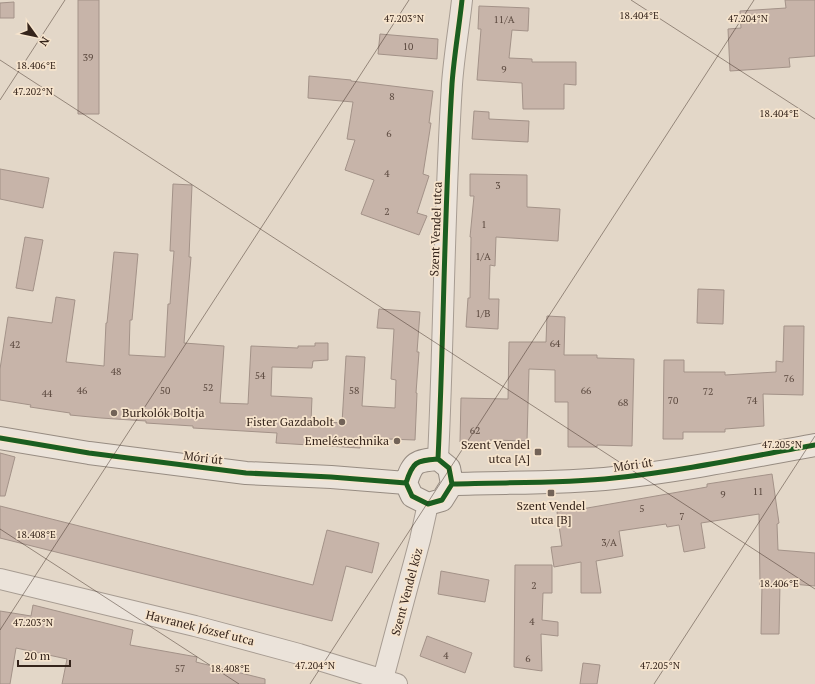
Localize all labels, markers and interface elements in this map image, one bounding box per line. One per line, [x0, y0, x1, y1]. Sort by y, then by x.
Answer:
text: 18.404°E [619, 9, 659, 22]
text: 47.203°N [384, 12, 425, 25]
text: 47.204°N [728, 12, 769, 25]
house number: 11/A [494, 13, 515, 26]
north arrow [16, 16, 56, 56]
text: N [36, 34, 53, 49]
house number: 10 [403, 40, 413, 53]
house number: 39 [83, 51, 93, 64]
text: 18.406°E [16, 59, 56, 72]
house number: 9 [501, 63, 507, 76]
text: 47.202°N [13, 85, 54, 98]
house number: 8 [389, 90, 395, 103]
text: 18.404°E [759, 107, 799, 120]
house number: 6 [386, 127, 392, 140]
house number: 4 [384, 167, 390, 180]
house number: 3 [495, 179, 501, 192]
street label: Szent Vendel utca [426, 181, 445, 277]
house number: 2 [384, 205, 390, 218]
house number: 1 [481, 218, 487, 231]
house number: 1/A [475, 250, 491, 263]
house number: 1/B [476, 307, 490, 320]
house number: 64 [550, 337, 561, 350]
house number: 42 [10, 338, 20, 351]
house number: 48 [111, 365, 121, 378]
house number: 54 [255, 369, 266, 382]
house number: 76 [784, 372, 795, 385]
house number: 52 [203, 381, 213, 394]
house number: 46 [77, 384, 88, 397]
house number: 50 [160, 384, 170, 397]
house number: 58 [349, 384, 359, 397]
house number: 66 [581, 384, 592, 397]
house number: 72 [703, 385, 713, 398]
house number: 44 [42, 387, 53, 400]
house number: 70 [668, 394, 678, 407]
house number: 74 [747, 394, 758, 407]
house number: 68 [618, 396, 628, 409]
place label: Burkolók Boltja [122, 405, 205, 420]
marker: Burkolók Boltja [109, 408, 119, 418]
place label: Fister Gazdabolt [247, 414, 335, 429]
marker: Fister Gazdabolt [337, 417, 347, 427]
house number: 62 [470, 424, 480, 437]
place label: Emeléstechnika [305, 433, 389, 448]
marker: Emeléstechnika [392, 436, 402, 446]
place label: Szent Vendel utca [A] [461, 437, 530, 466]
text: 47.205°N [762, 438, 803, 451]
marker: Szent Vendel utca [A] [533, 447, 543, 457]
street label: Móri út [183, 448, 224, 467]
street label: Móri út [612, 454, 654, 475]
house number: 11 [753, 485, 763, 498]
marker: Szent Vendel utca [B] [546, 488, 556, 498]
house number: 9 [720, 488, 726, 501]
place label: Szent Vendel utca [B] [517, 498, 586, 527]
house number: 5 [639, 502, 645, 515]
house number: 7 [679, 510, 685, 523]
text: 18.408°E [16, 528, 56, 541]
house number: 3/A [601, 536, 617, 549]
street label: Szent Vendel köz [388, 546, 425, 637]
text: 18.406°E [759, 577, 799, 590]
house number: 2 [531, 579, 537, 592]
street label: Havranek József utca [144, 607, 256, 648]
house number: 4 [529, 615, 535, 628]
text: 47.203°N [13, 616, 54, 629]
scale bar [18, 642, 70, 668]
text: 20 m [24, 648, 51, 663]
house number: 4 [443, 649, 449, 662]
house number: 6 [525, 652, 531, 665]
text: 47.204°N [295, 659, 336, 672]
text: 47.205°N [640, 659, 681, 672]
house number: 57 [175, 662, 185, 675]
text: 18.408°E [210, 662, 250, 675]

